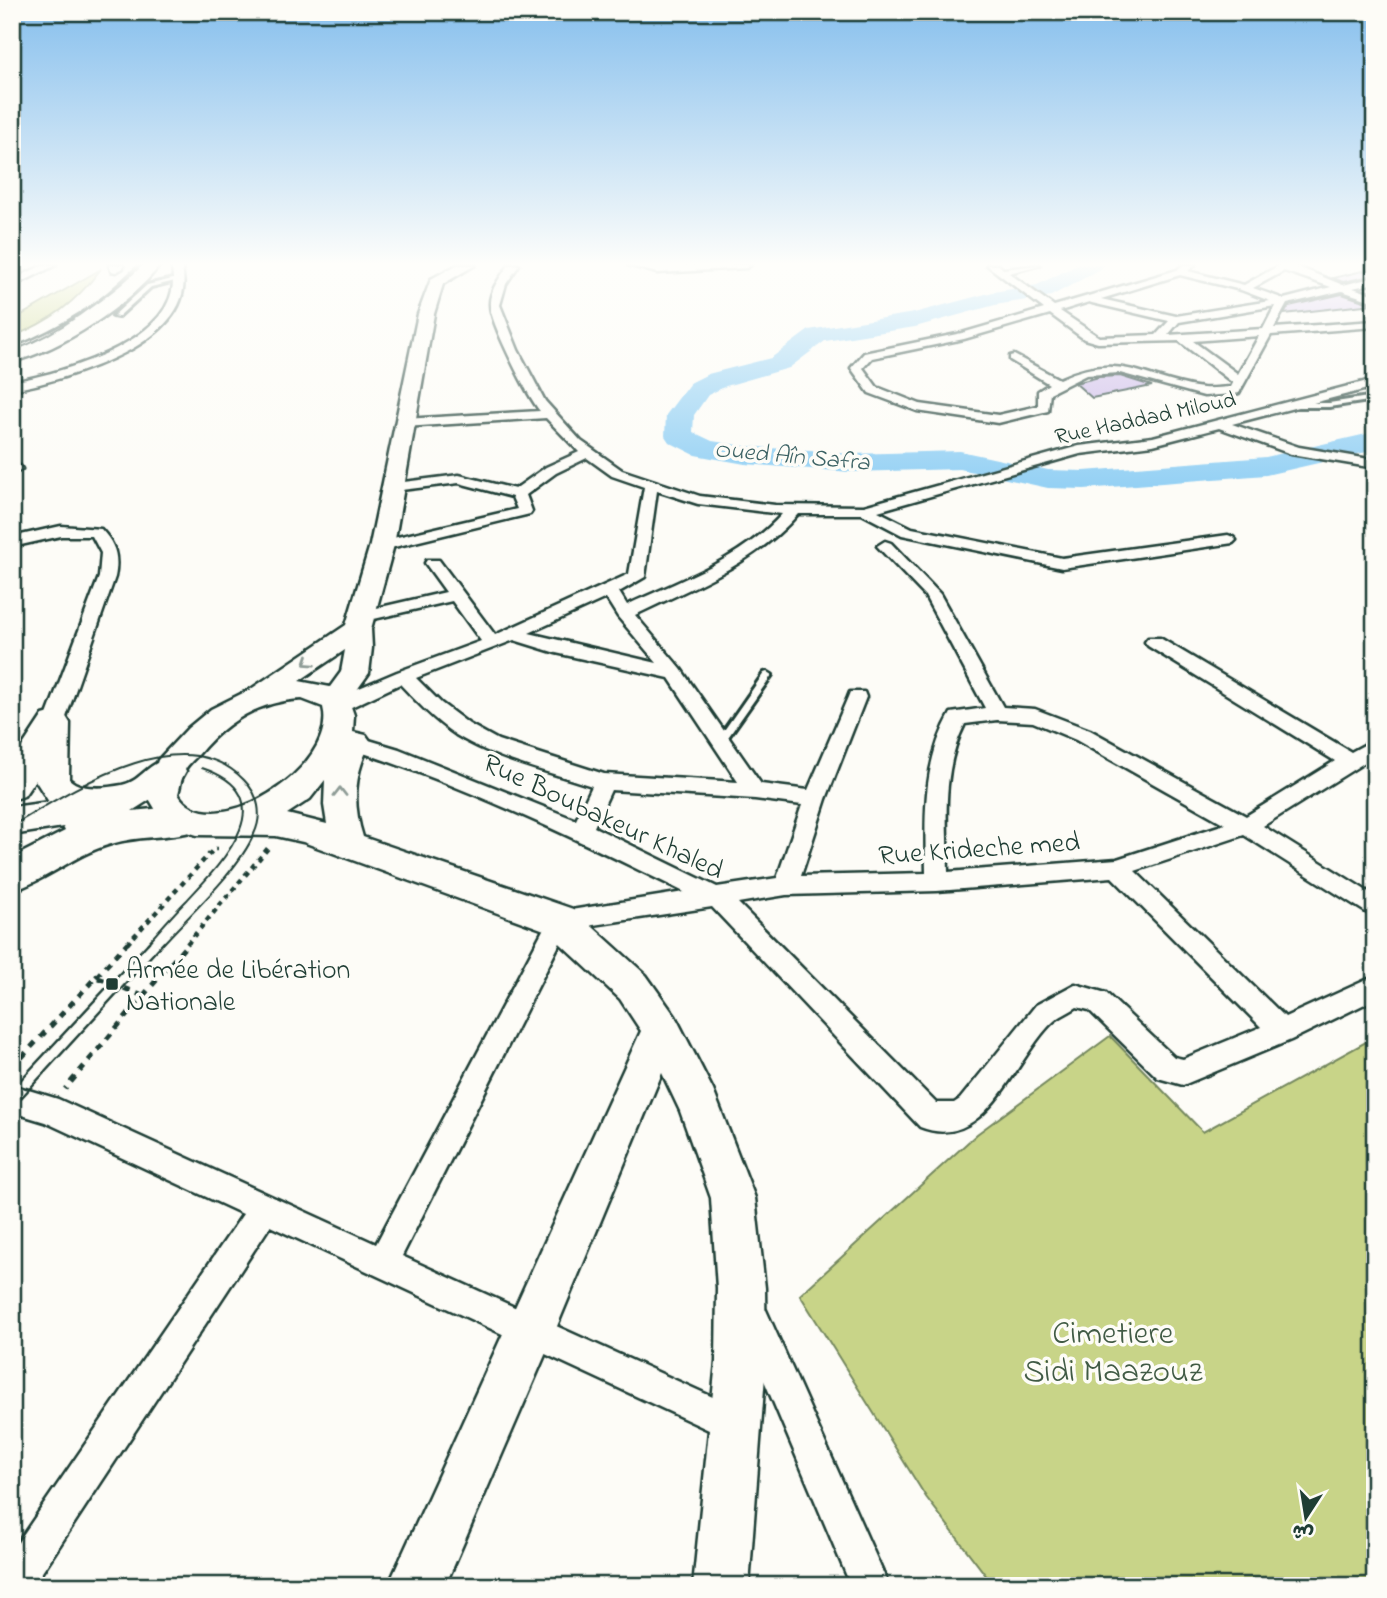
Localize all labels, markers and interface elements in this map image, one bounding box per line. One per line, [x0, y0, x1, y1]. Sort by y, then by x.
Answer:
street label: Rue Haddad Miloud [1052, 384, 1239, 455]
water label: Oued Aîn Safra [713, 433, 872, 482]
one-way arrow [303, 654, 316, 666]
street label: Rue Boubakeur Khaled [475, 744, 730, 892]
one-way arrow [332, 787, 348, 797]
street label: Rue Krideche med [877, 823, 1082, 878]
place label: Armée de Libération Nationale [126, 951, 350, 1024]
marker: Armée de Libération Nationale [104, 976, 120, 992]
park label: Cimetiere Sidi Maazouz [1023, 1311, 1203, 1397]
north arrow [1272, 1482, 1342, 1552]
text: ش [1290, 1516, 1316, 1547]

